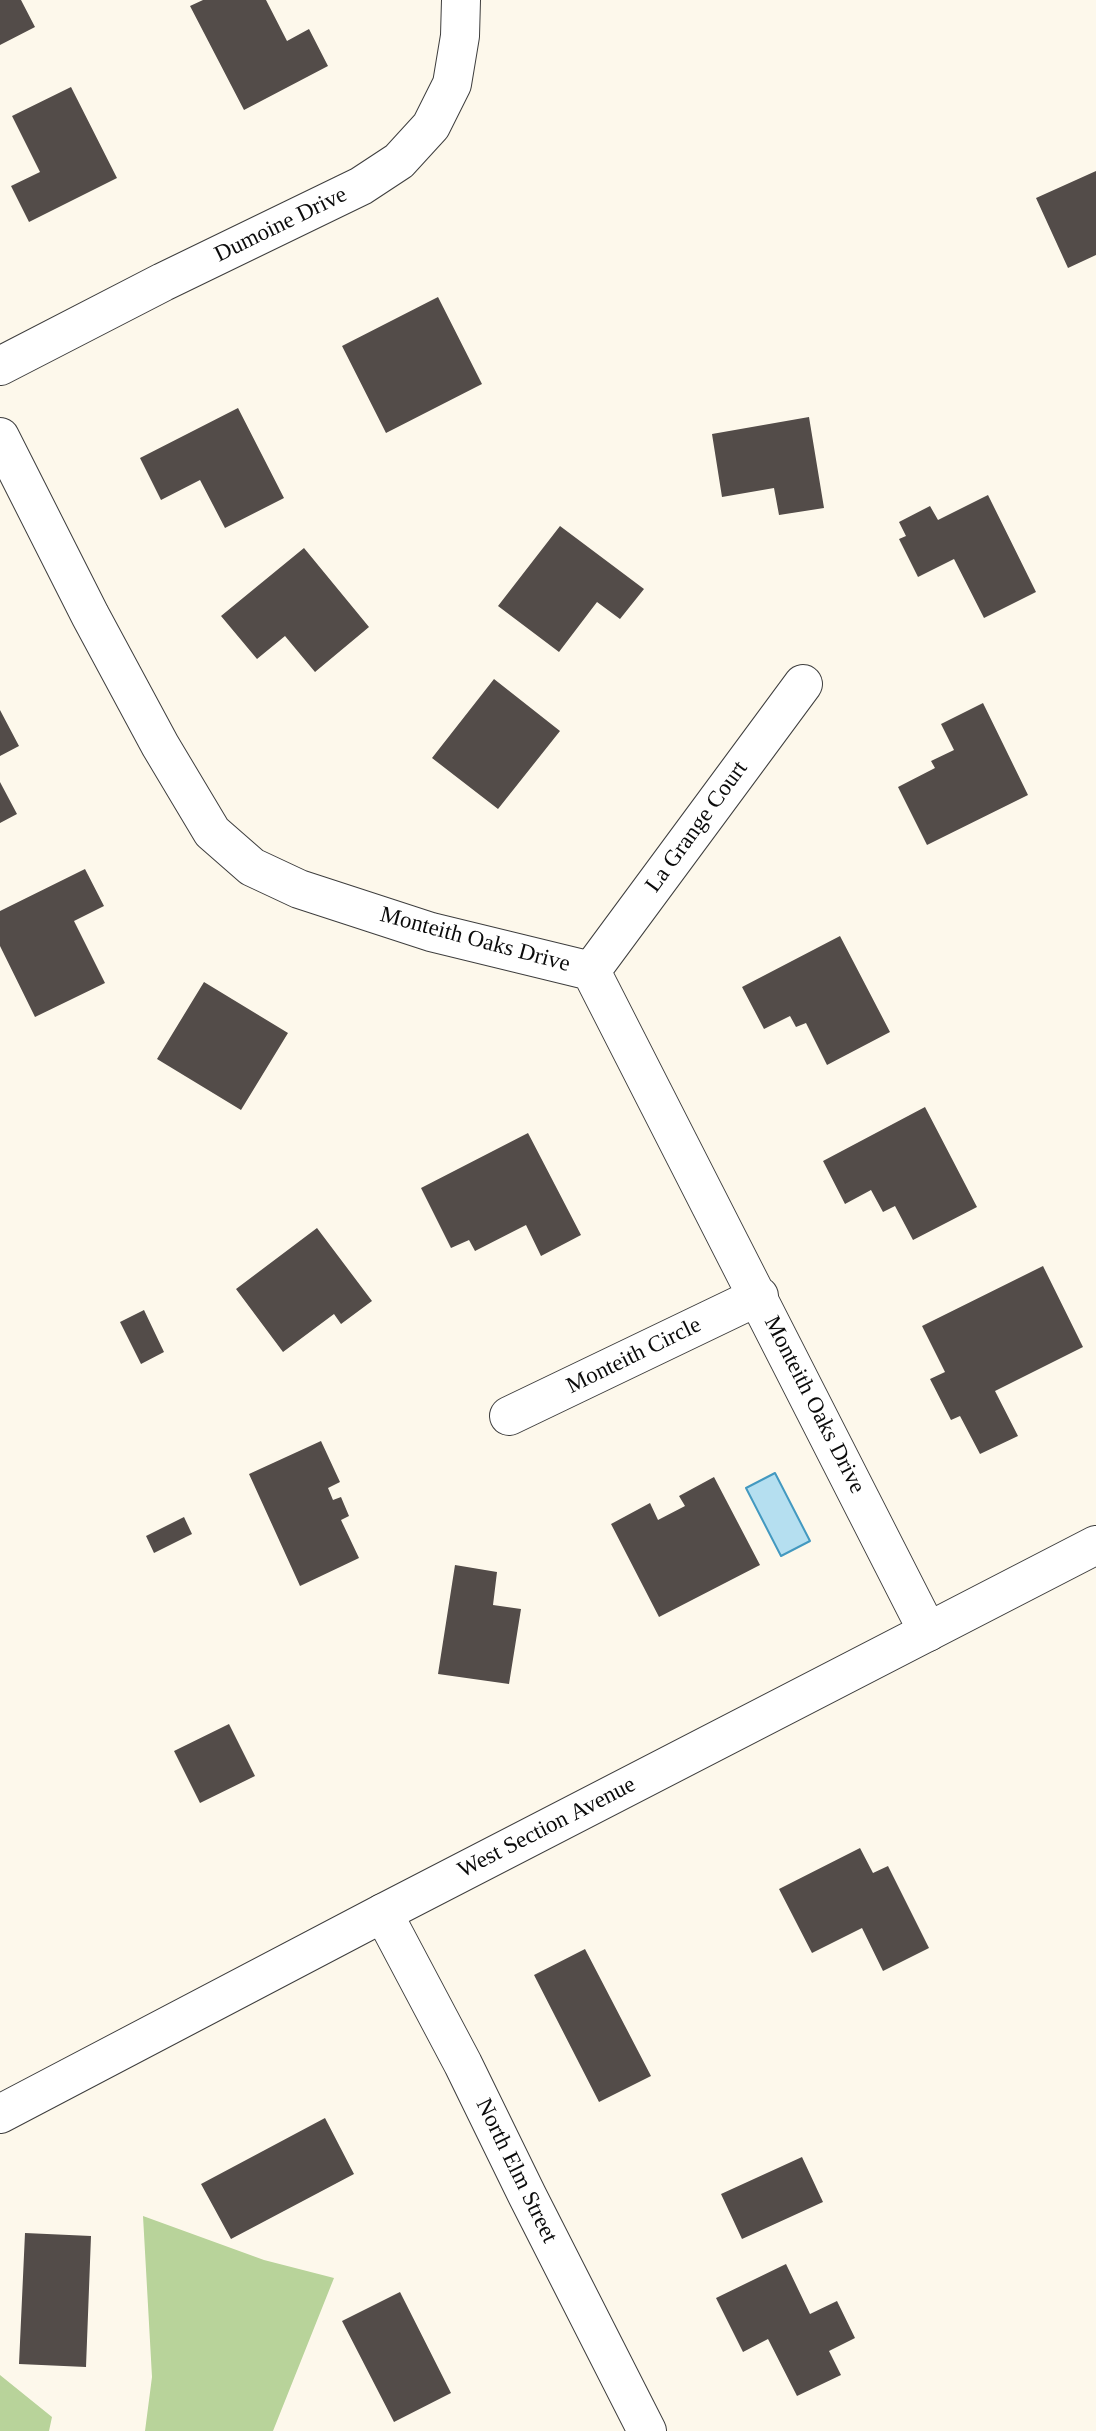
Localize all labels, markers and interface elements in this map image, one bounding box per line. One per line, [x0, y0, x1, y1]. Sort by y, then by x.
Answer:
street label: Dumoine Drive [210, 181, 352, 269]
street label: La Grange Court [640, 756, 754, 898]
street label: Monteith Oaks Drive [377, 901, 573, 979]
street label: Monteith Circle [562, 1312, 706, 1400]
street label: Monteith Oaks Drive [757, 1312, 871, 1498]
street label: West Section Avenue [454, 1771, 640, 1885]
street label: North Elm Street [469, 2094, 563, 2248]

